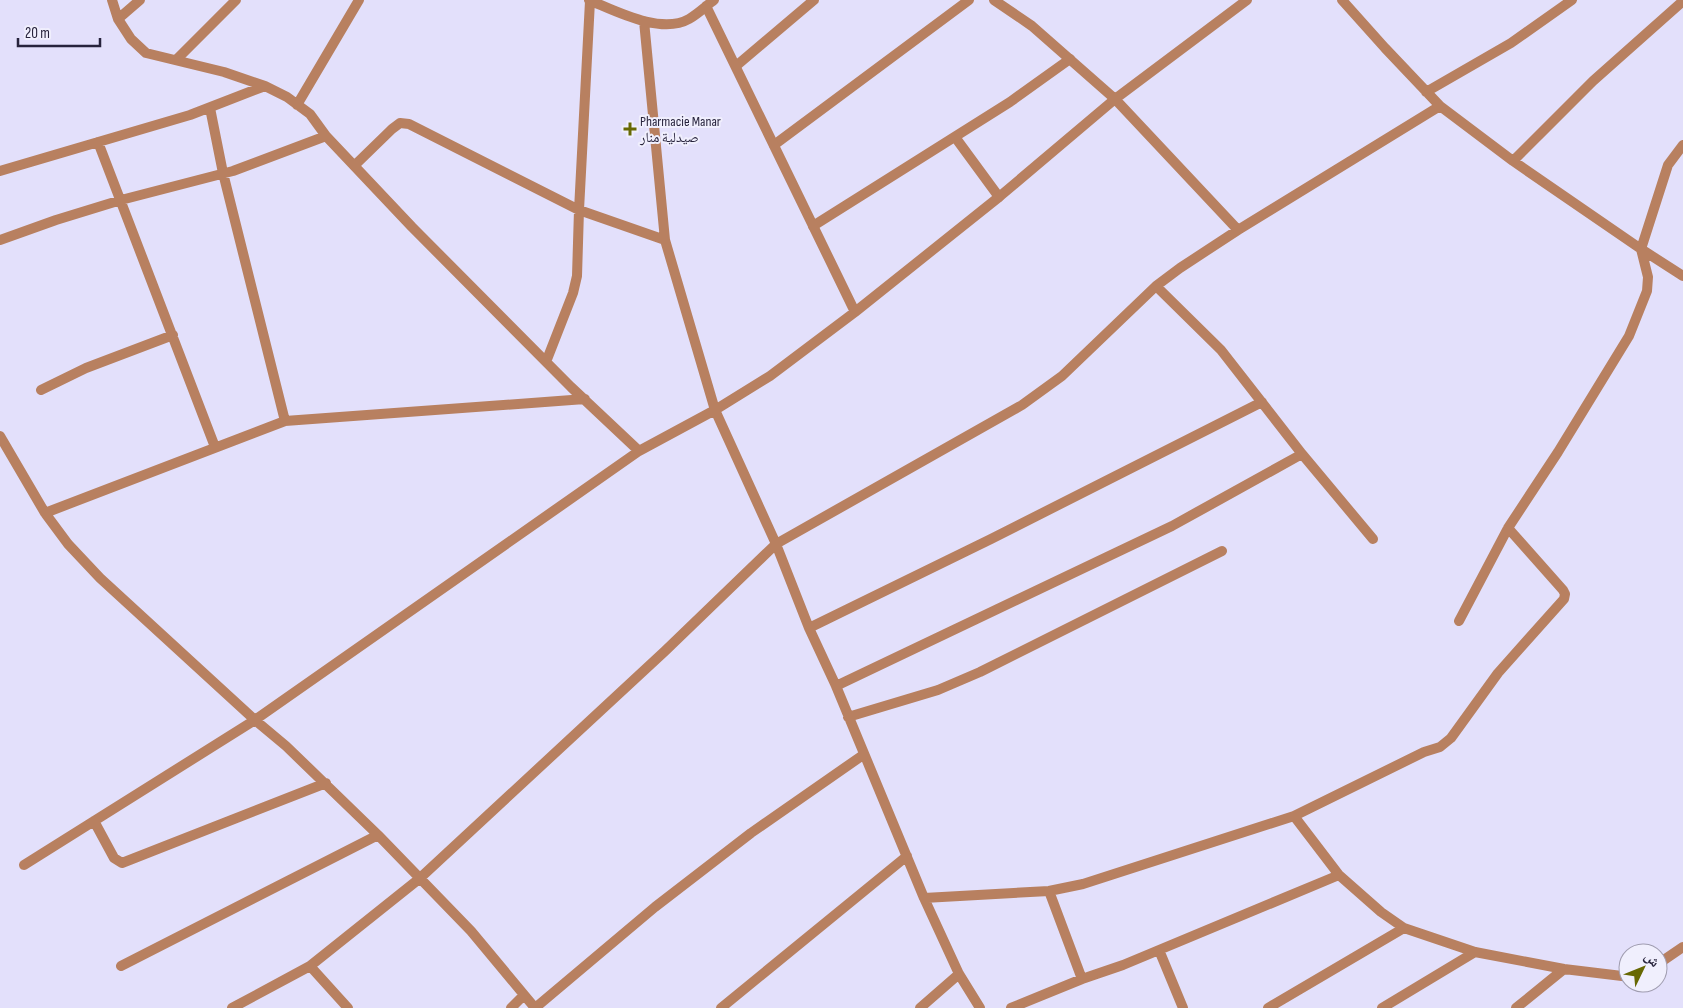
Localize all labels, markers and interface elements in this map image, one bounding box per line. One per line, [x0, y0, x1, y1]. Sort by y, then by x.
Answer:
scale bar [18, 15, 100, 47]
text: 20 m [25, 24, 50, 43]
place label: Pharmacie Manar صيدلية منار [639, 113, 721, 146]
marker: Pharmacie Manar صيدلية منار [624, 123, 636, 135]
north arrow [1618, 943, 1668, 993]
text: ش [1641, 948, 1664, 971]

